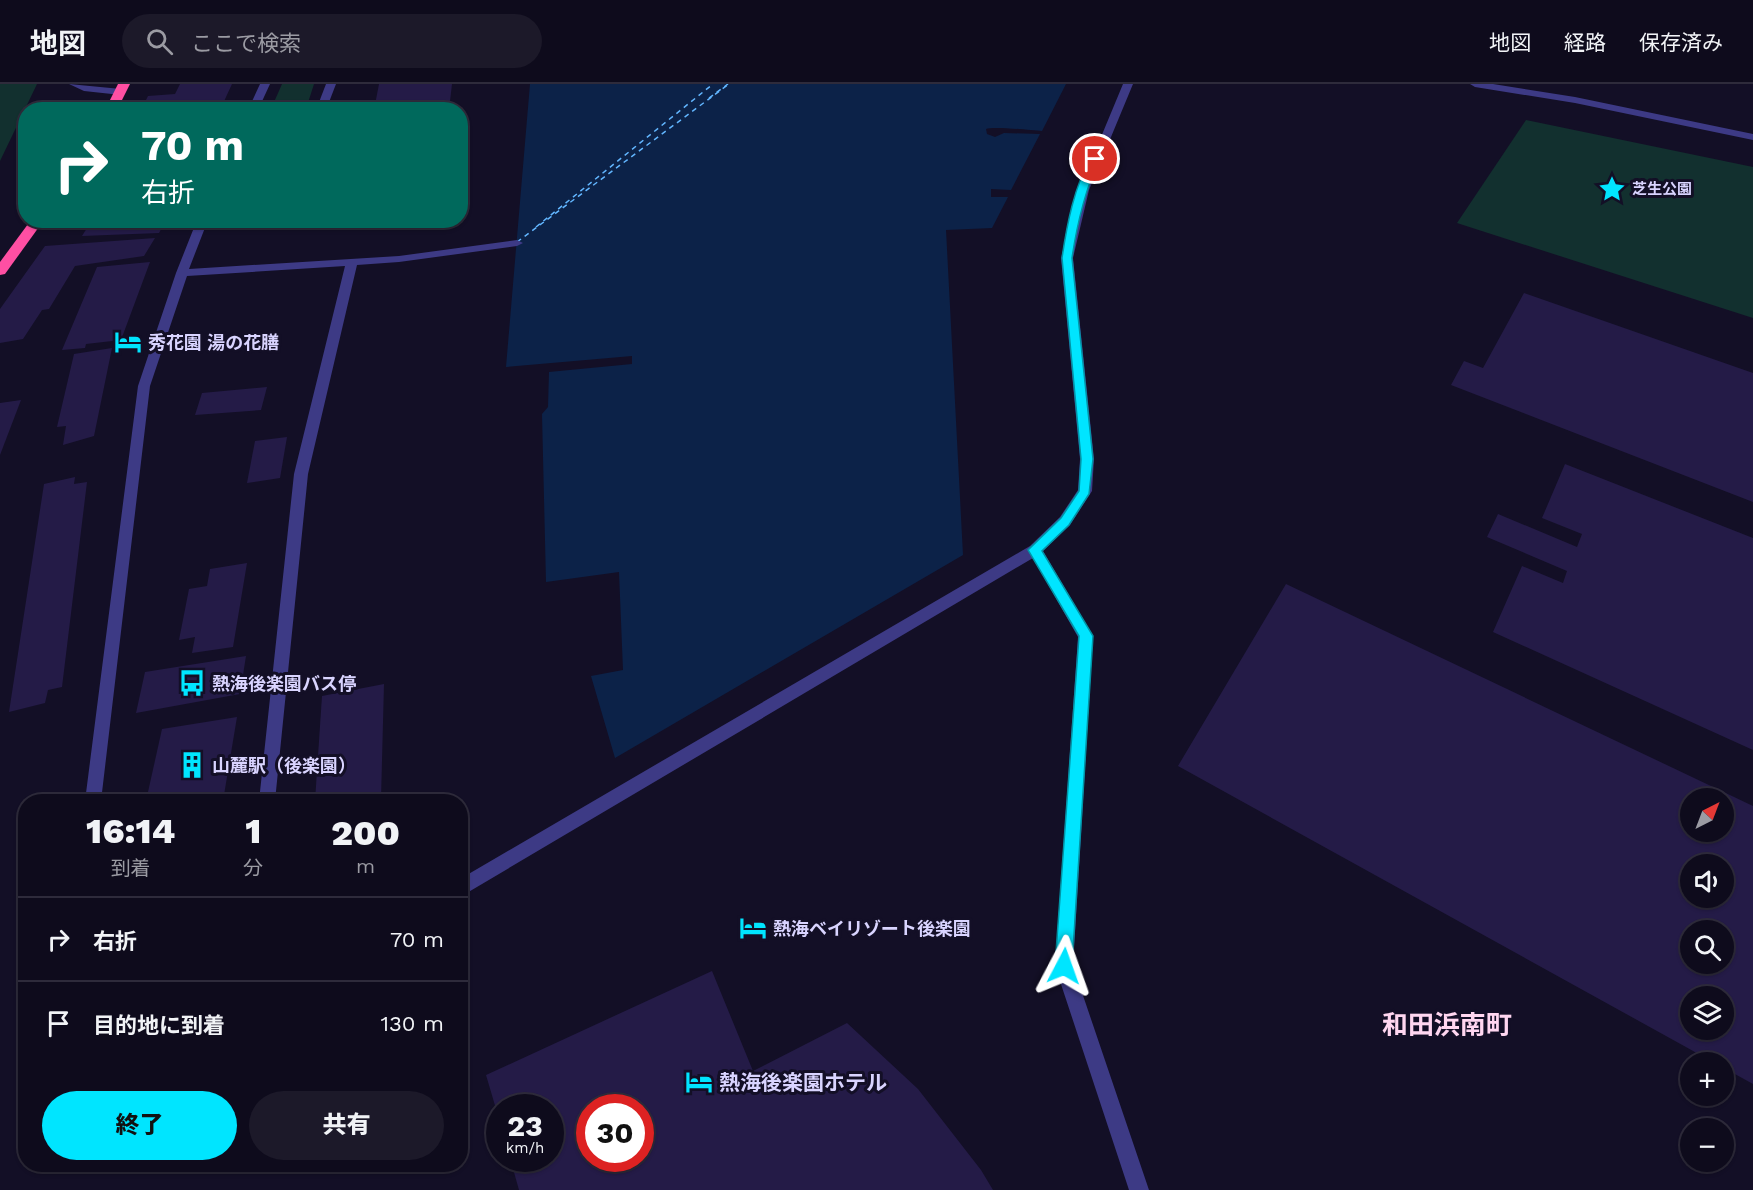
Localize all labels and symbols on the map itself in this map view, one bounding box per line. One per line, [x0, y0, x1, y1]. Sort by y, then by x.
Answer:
pin [1069, 133, 1120, 184]
place icon: 芝生公園 [1597, 174, 1627, 204]
place label: 芝生公園 [1632, 180, 1692, 198]
hotel icon: 秀花園 湯の花膳 [113, 327, 143, 357]
place label: 秀花園 湯の花膳 [148, 332, 279, 353]
bus stop icon: 熱海後楽園バス停 [177, 668, 207, 698]
place label: 熱海後楽園バス停 [212, 673, 356, 694]
building icon: 山麓駅（後楽園） [177, 750, 207, 780]
place label: 山麓駅（後楽園） [212, 755, 356, 776]
north arrow [1680, 788, 1734, 842]
hotel icon: 熱海ベイリゾート後楽園 [738, 913, 768, 943]
place label: 熱海ベイリゾート後楽園 [773, 918, 971, 939]
position arrow [1032, 934, 1096, 998]
district label: 和田浜南町 [1382, 1010, 1512, 1040]
hotel icon: 熱海後楽園ホテル [684, 1067, 714, 1097]
place label: 熱海後楽園ホテル [719, 1070, 887, 1095]
speed limit sign: 30 [576, 1094, 654, 1172]

